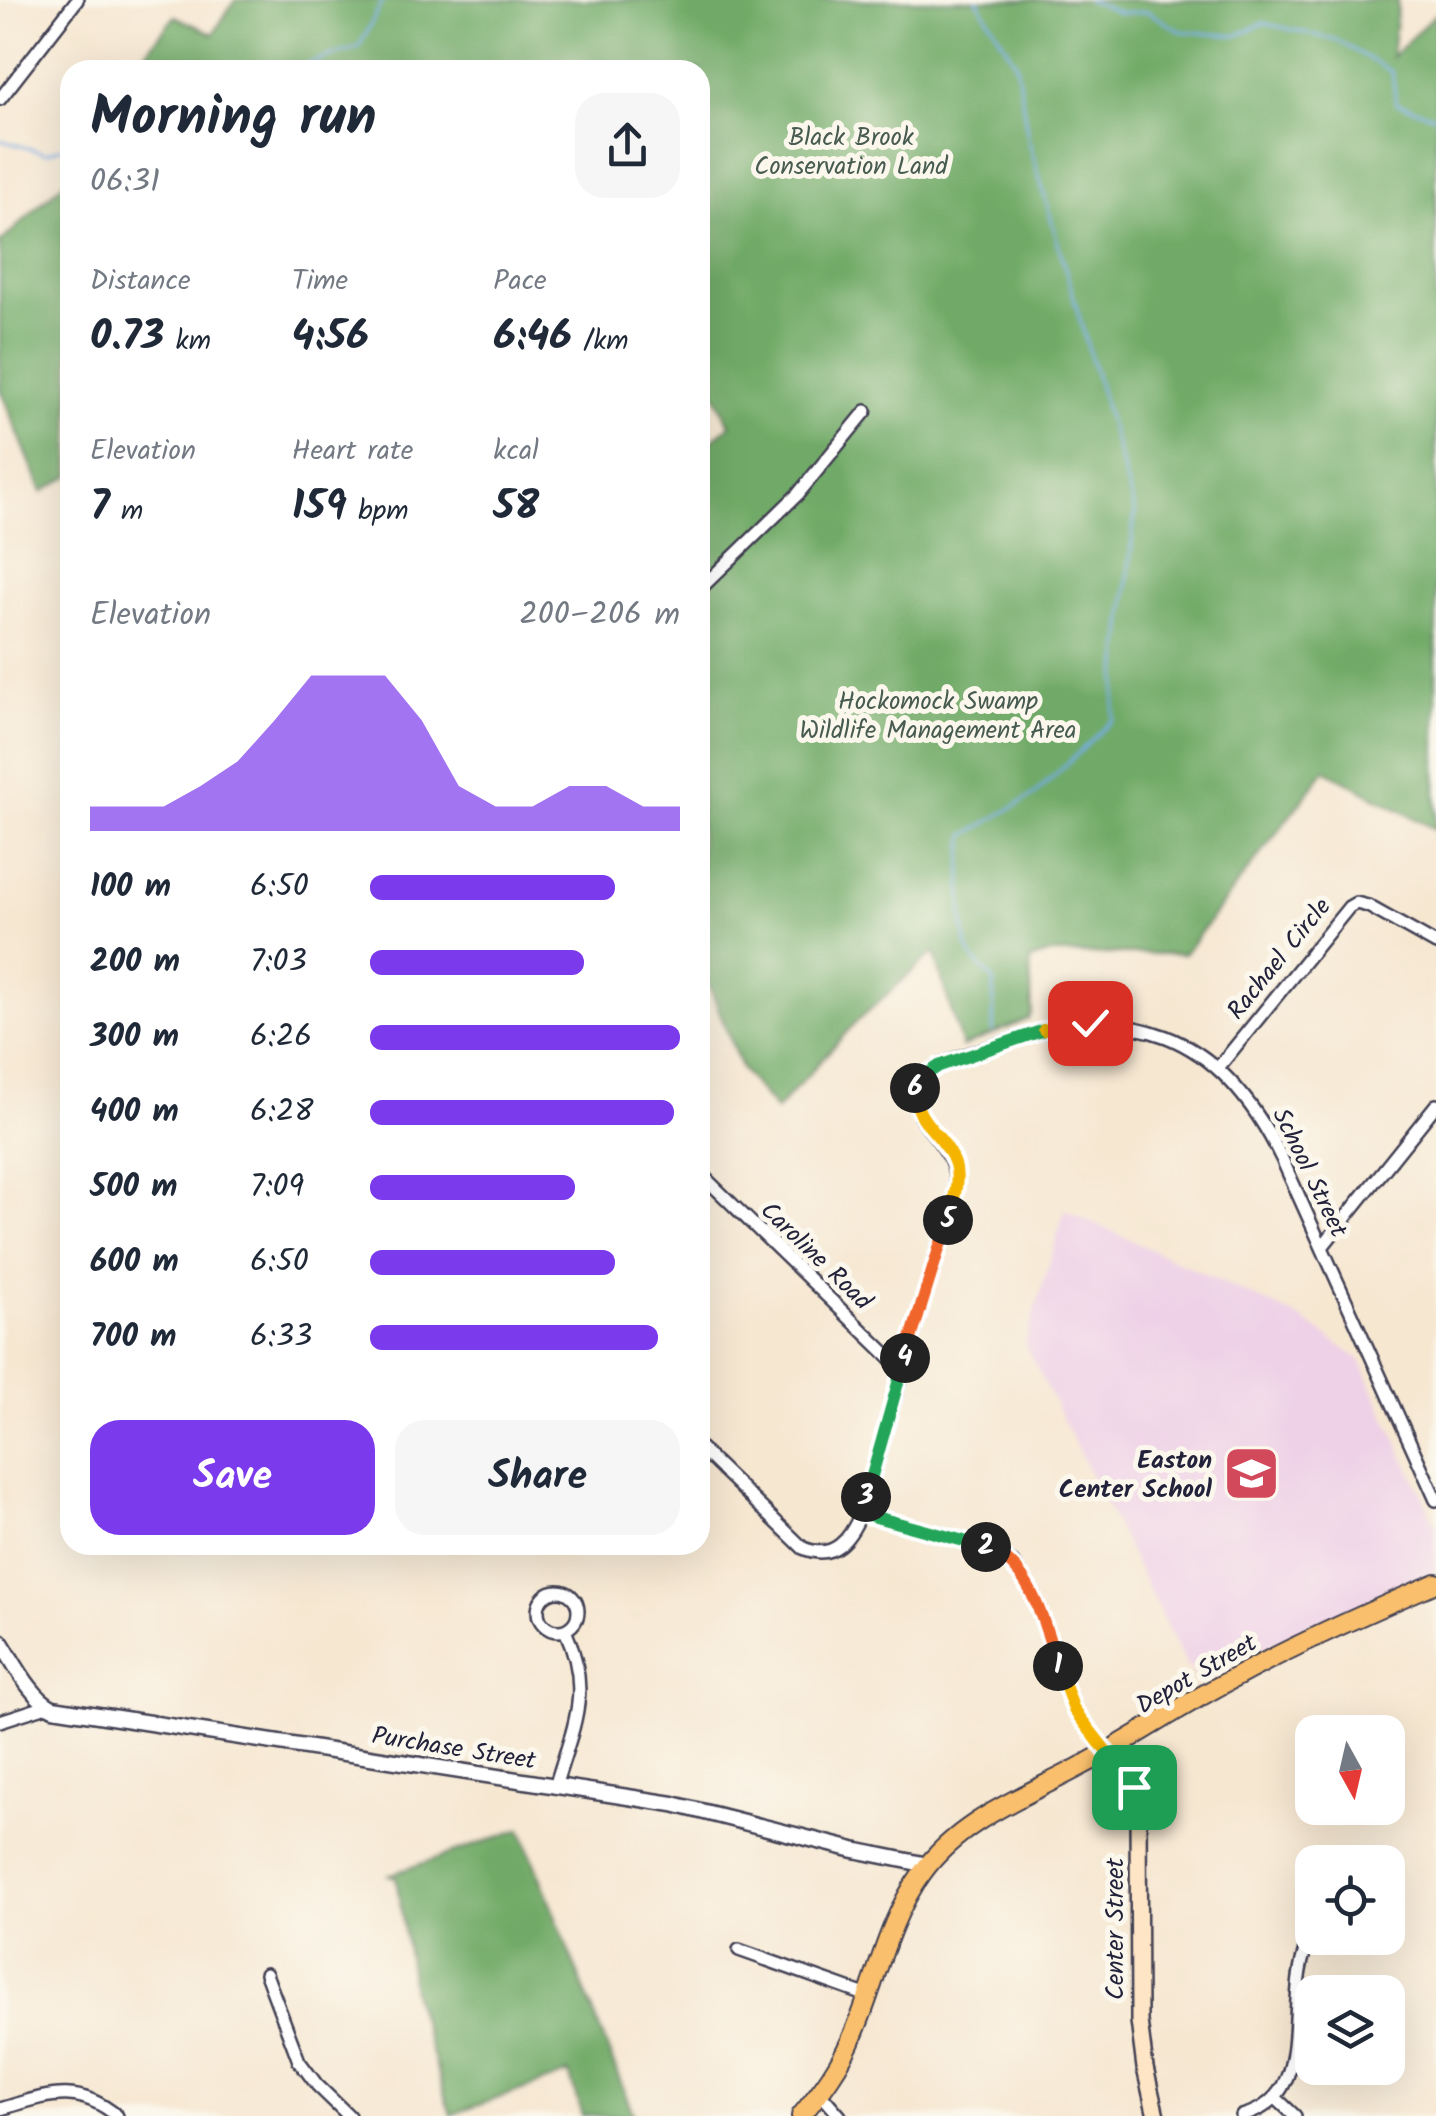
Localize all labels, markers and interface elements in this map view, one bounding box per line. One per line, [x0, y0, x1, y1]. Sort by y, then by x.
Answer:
text: Morning run [90, 76, 377, 163]
button: share [575, 93, 680, 198]
park label: Black Brook Conservation Land [754, 118, 949, 187]
text: 06:31 [90, 157, 160, 208]
text: Distance [90, 259, 191, 304]
text: Time [292, 259, 348, 304]
text: Pace [493, 259, 547, 304]
text: 0.73 [90, 304, 164, 371]
text: 4:56 [292, 304, 369, 371]
text: 6:46 [493, 304, 572, 371]
text: km [164, 319, 211, 364]
text: /km [572, 319, 629, 364]
text: Elevation [90, 429, 196, 474]
text: Heart rate [292, 429, 413, 474]
text: kcal [493, 429, 539, 474]
text: 7 [90, 474, 110, 541]
text: 159 [292, 474, 347, 541]
text: 58 [493, 474, 539, 541]
text: m [110, 489, 143, 534]
text: bpm [347, 489, 408, 534]
text: Elevation [90, 590, 211, 641]
text: 200–206 m [519, 590, 680, 641]
park label: Hockomock Swamp Wildlife Management Area [799, 682, 1077, 751]
text: 100 m [90, 862, 171, 913]
text: 6:50 [250, 862, 309, 913]
street label: Rachael Circle [1218, 889, 1342, 1029]
text: 200 m [90, 937, 180, 988]
text: 7:03 [250, 937, 307, 988]
pin [1048, 981, 1133, 1066]
icon: check [1063, 996, 1118, 1051]
text: 300 m [90, 1012, 179, 1063]
text: 6:26 [250, 1012, 312, 1063]
pin: 6 [890, 1063, 940, 1113]
text: 6 [907, 1065, 923, 1110]
text: 400 m [90, 1087, 179, 1138]
text: 6:28 [250, 1087, 314, 1138]
street label: School Street [1261, 1101, 1358, 1245]
text: 500 m [90, 1162, 178, 1213]
text: 7:09 [250, 1162, 304, 1213]
street label: Caroline Road [750, 1192, 882, 1322]
pin: 5 [923, 1195, 973, 1245]
text: 5 [941, 1197, 955, 1242]
text: 600 m [90, 1237, 179, 1288]
text: 6:50 [250, 1237, 309, 1288]
text: 700 m [90, 1312, 176, 1363]
text: 6:33 [250, 1312, 312, 1363]
pin: 4 [880, 1333, 930, 1383]
text: 4 [897, 1335, 913, 1380]
button: Save [90, 1420, 375, 1535]
button: Share [395, 1420, 680, 1535]
place label: Easton Center School [1059, 1441, 1212, 1510]
school or university icon: Easton Center School [1221, 1443, 1281, 1503]
pin: 3 [841, 1472, 891, 1522]
text: 3 [858, 1474, 874, 1519]
pin: 2 [961, 1522, 1011, 1572]
text: 2 [978, 1524, 994, 1569]
street label: Depot Street [1129, 1624, 1265, 1725]
pin: 1 [1033, 1641, 1083, 1691]
text: 1 [1054, 1643, 1062, 1688]
north arrow [1295, 1715, 1405, 1825]
map controls [1295, 1715, 1405, 2085]
street label: Purchase Street [369, 1716, 539, 1782]
pin [1092, 1745, 1177, 1830]
icon: arrive [1107, 1760, 1162, 1815]
button: locate [1295, 1845, 1405, 1955]
street label: Center Street [1096, 1858, 1136, 2000]
button: layers [1295, 1975, 1405, 2085]

